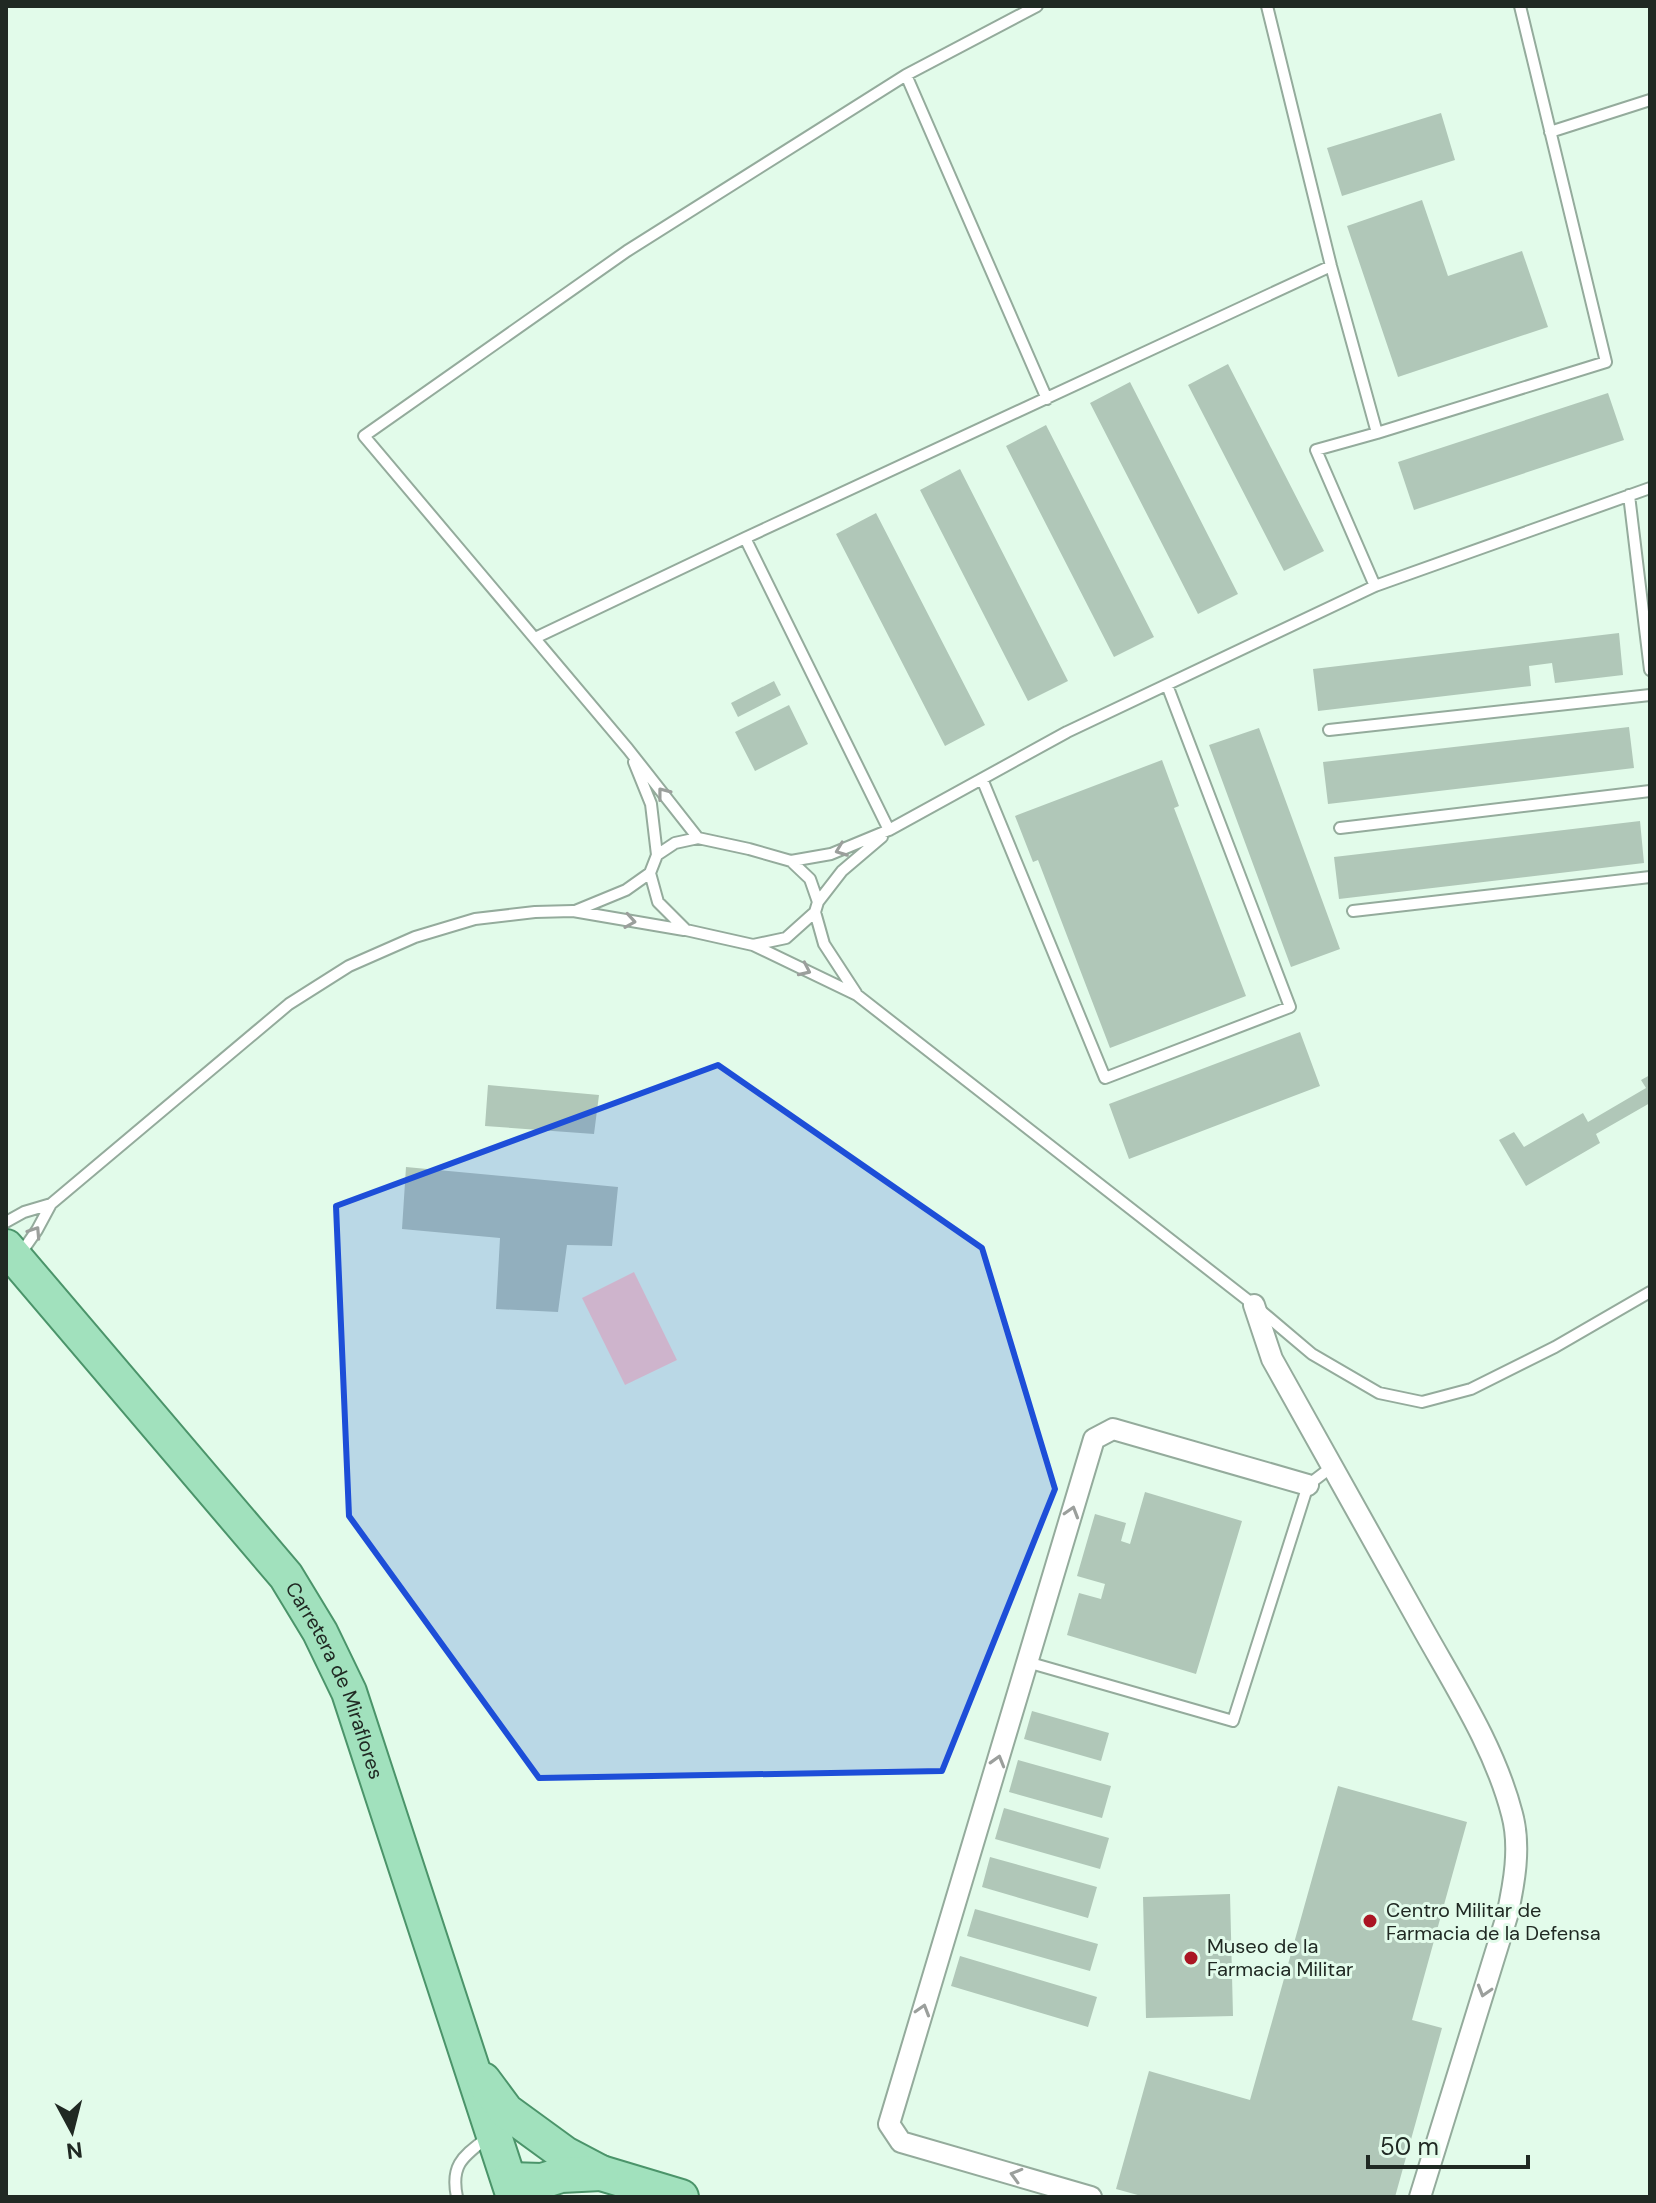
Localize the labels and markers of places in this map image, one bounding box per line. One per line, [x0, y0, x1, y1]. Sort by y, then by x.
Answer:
place label: Centro Militar de Farmacia de la Defensa [1386, 1897, 1601, 1946]
marker: Centro Militar de Farmacia de la Defensa [1361, 1912, 1379, 1930]
place label: Museo de la Farmacia Militar [1207, 1933, 1353, 1982]
marker: Museo de la Farmacia Militar [1182, 1949, 1200, 1967]

